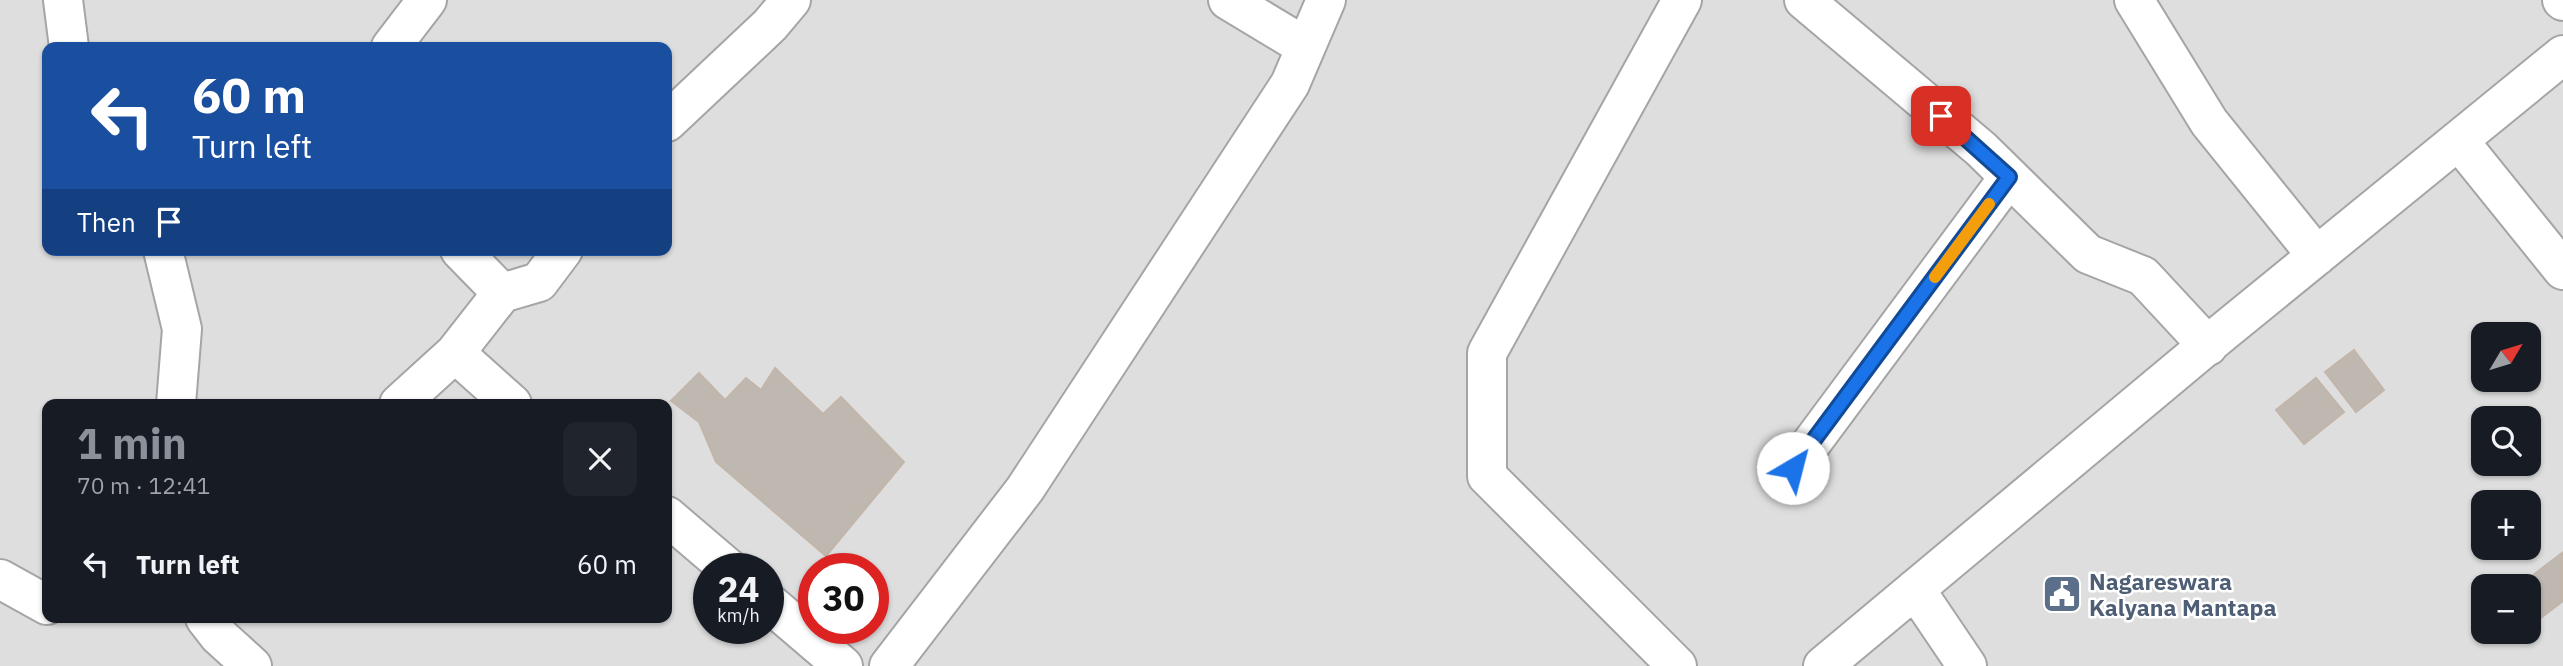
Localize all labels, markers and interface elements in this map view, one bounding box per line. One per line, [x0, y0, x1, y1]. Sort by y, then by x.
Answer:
text: 60 m [192, 63, 306, 126]
icon: left [77, 70, 168, 161]
pin [1911, 86, 1971, 146]
icon: arrive [1922, 97, 1960, 135]
text: Turn left [192, 125, 312, 167]
icon: arrive [150, 203, 188, 241]
text: Then [77, 205, 136, 239]
north arrow [2471, 322, 2541, 392]
map controls [2471, 322, 2541, 644]
button: search [2471, 406, 2541, 476]
text: 1 min [77, 416, 187, 471]
button: close [563, 422, 637, 496]
position arrow [1756, 431, 1830, 505]
text: 70 m · 12:41 [77, 470, 210, 500]
button: + [2471, 490, 2541, 560]
icon: left [77, 545, 115, 583]
text: Turn left [136, 547, 239, 581]
text: 60 m [577, 547, 637, 581]
speed limit sign: 30 [798, 553, 889, 644]
text: 24 [717, 566, 760, 612]
place label: Nagareswara Kalyana Mantapa [2089, 566, 2277, 622]
public building icon: Nagareswara Kalyana Mantapa [2041, 573, 2083, 615]
button: − [2471, 574, 2541, 644]
text: km/h [717, 604, 760, 627]

